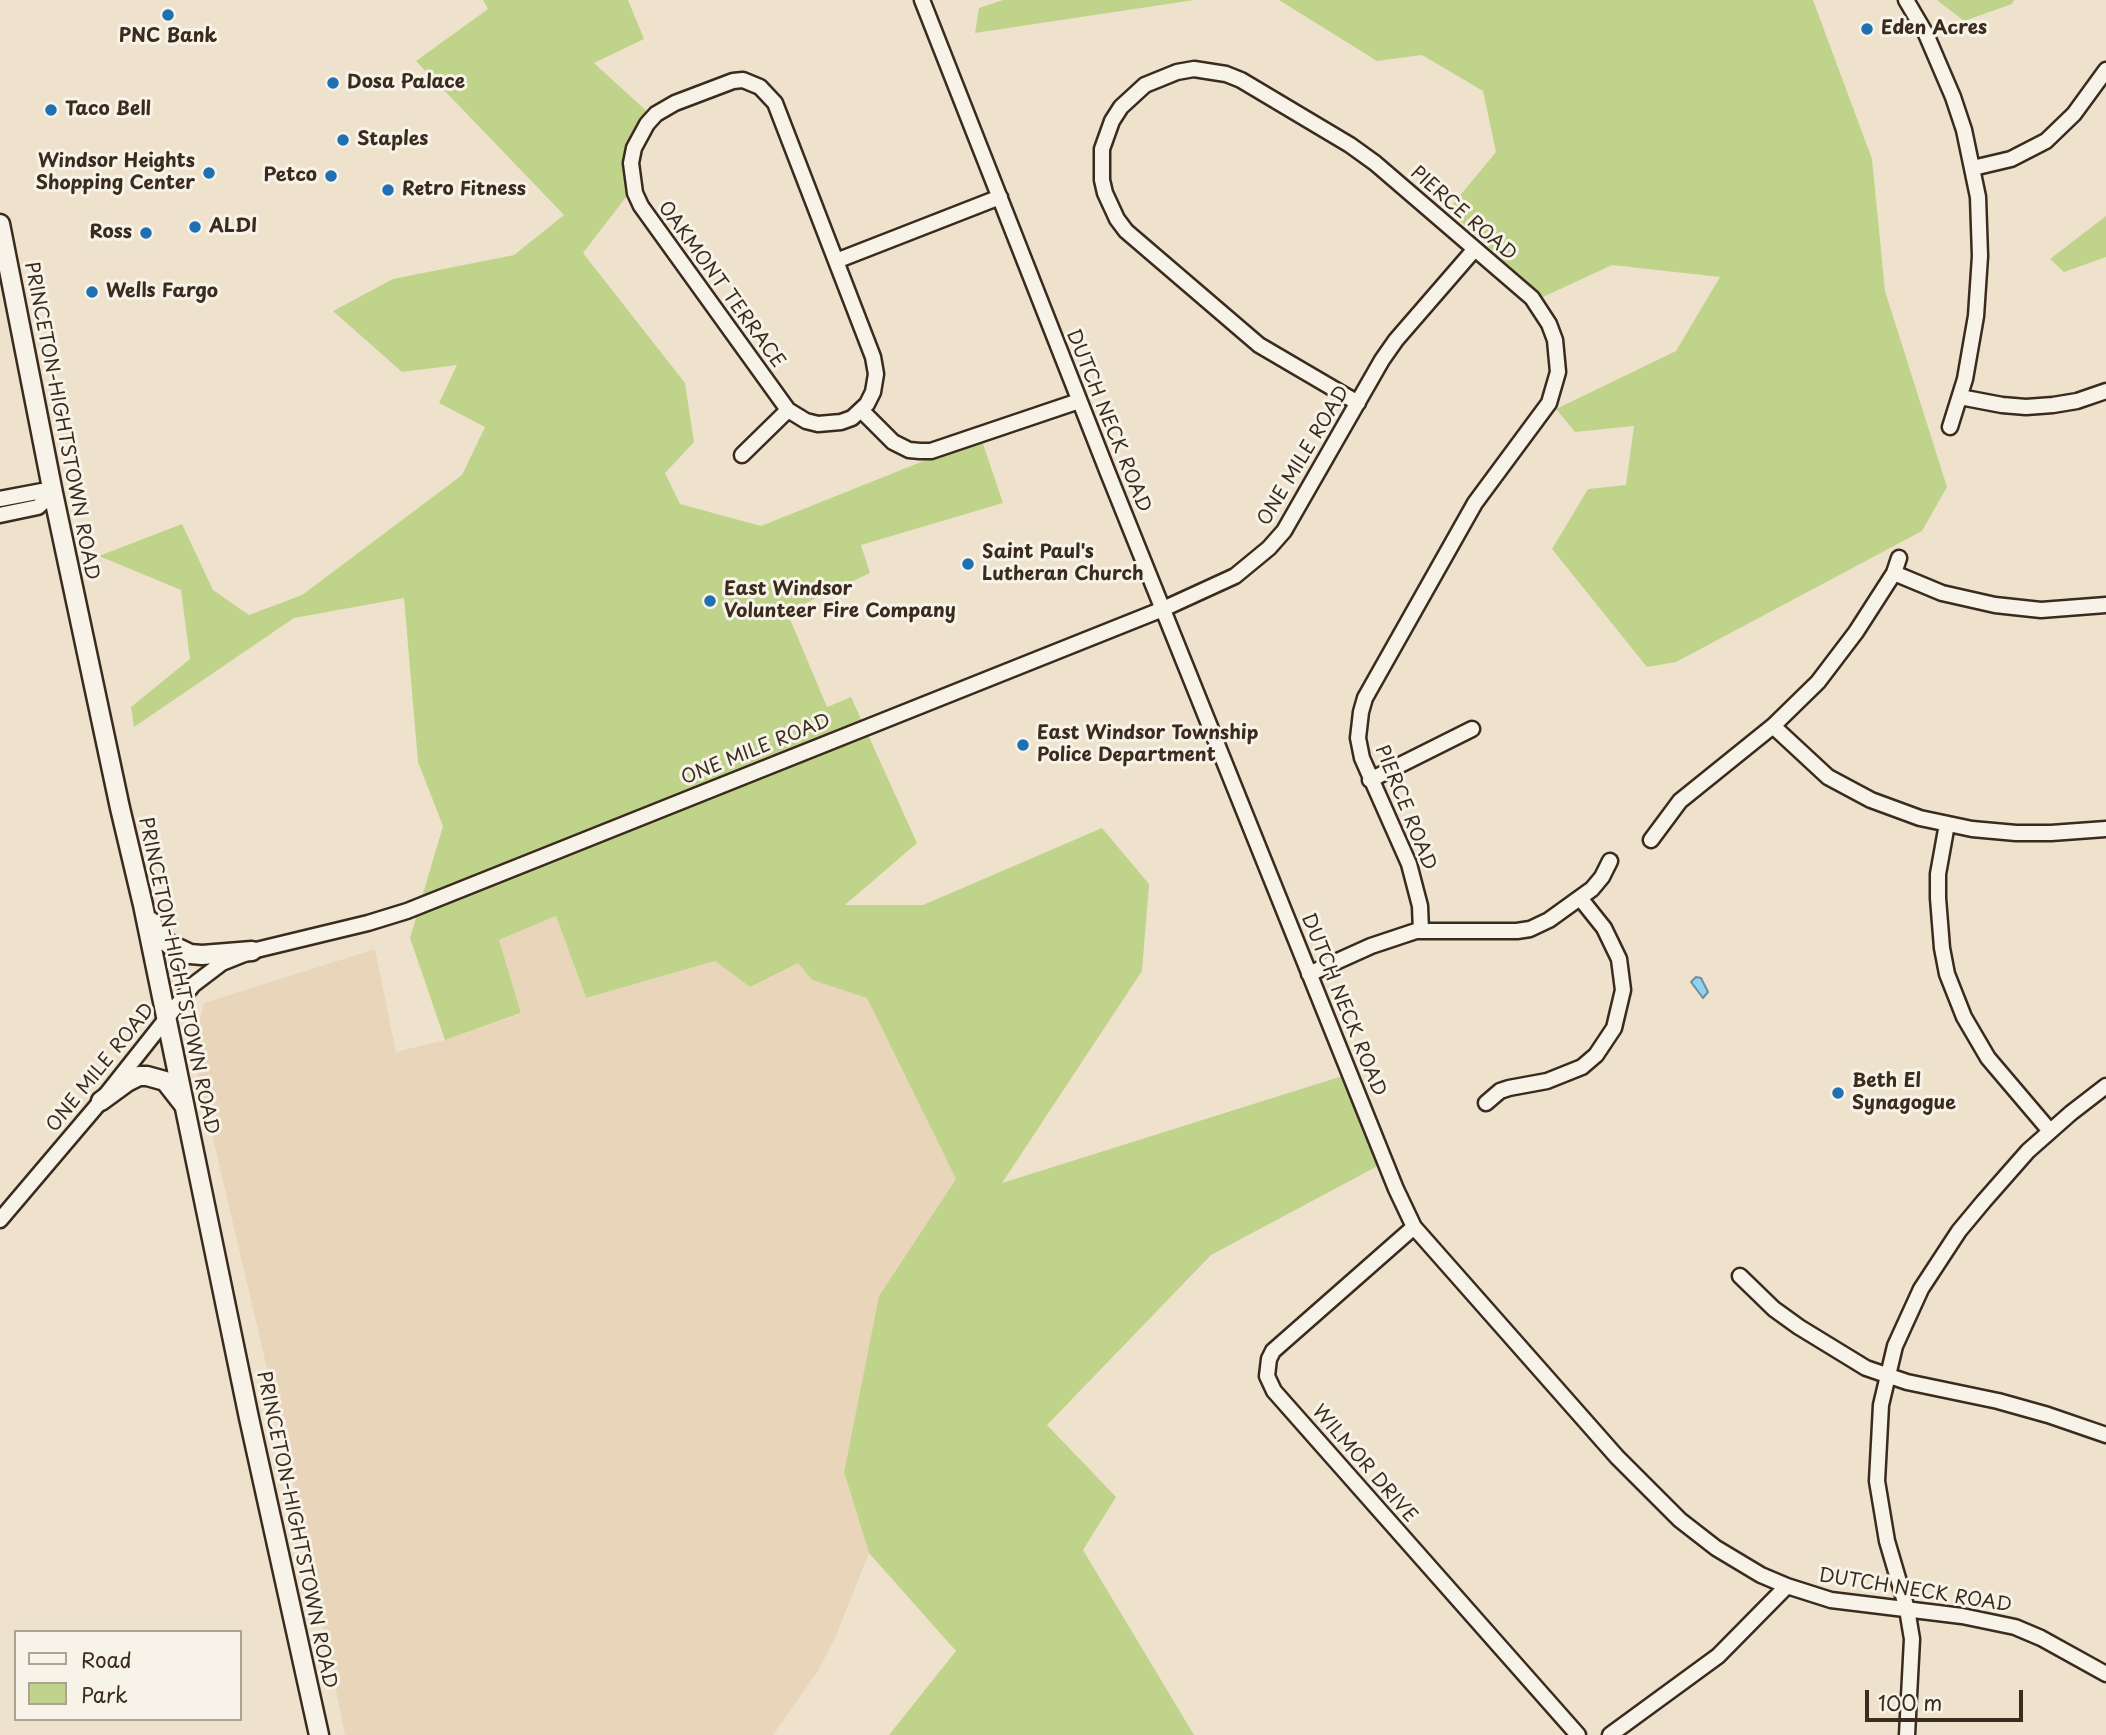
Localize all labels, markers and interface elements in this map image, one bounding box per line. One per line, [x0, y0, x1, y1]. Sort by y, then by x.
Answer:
marker: PNC Bank [160, 7, 176, 23]
place label: Eden Acres [1881, 18, 1987, 40]
marker: Eden Acres [1859, 21, 1875, 37]
place label: PNC Bank [119, 26, 217, 48]
place label: Dosa Palace [347, 72, 465, 94]
marker: Dosa Palace [325, 75, 341, 91]
place label: Taco Bell [65, 99, 151, 121]
marker: Taco Bell [43, 102, 59, 118]
place label: Staples [357, 129, 428, 151]
marker: Staples [335, 132, 351, 148]
place label: Windsor Heights Shopping Center [36, 151, 195, 195]
street label: PIERCE ROAD [1405, 162, 1521, 266]
marker: Windsor Heights Shopping Center [201, 165, 217, 181]
place label: Petco [264, 165, 317, 187]
marker: Petco [323, 168, 339, 184]
place label: Retro Fitness [402, 179, 526, 201]
marker: Retro Fitness [380, 182, 396, 198]
street label: OAKMONT TERRACE [653, 197, 789, 373]
place label: ALDI [209, 216, 257, 238]
marker: ALDI [187, 219, 203, 235]
place label: Ross [90, 222, 132, 244]
marker: Ross [138, 225, 154, 241]
street label: PRINCETON-HIGHTSTOWN ROAD [19, 260, 103, 582]
place label: Wells Fargo [106, 281, 218, 303]
marker: Wells Fargo [84, 284, 100, 300]
street label: DUTCH NECK ROAD [1061, 326, 1155, 516]
street label: ONE MILE ROAD [1253, 382, 1355, 530]
place label: Saint Paul's Lutheran Church [982, 542, 1144, 586]
marker: Saint Paul's Lutheran Church [960, 556, 976, 572]
place label: East Windsor Volunteer Fire Company [724, 579, 956, 623]
marker: East Windsor Volunteer Fire Company [702, 593, 718, 609]
street label: ONE MILE ROAD [678, 710, 834, 790]
place label: East Windsor Township Police Department [1037, 723, 1258, 767]
marker: East Windsor Township Police Department [1015, 737, 1031, 753]
street label: PIERCE ROAD [1370, 742, 1440, 874]
street label: PRINCETON-HIGHTSTOWN ROAD [133, 815, 223, 1137]
street label: DUTCH NECK ROAD [1296, 910, 1390, 1100]
street label: ONE MILE ROAD [42, 999, 160, 1137]
place label: Beth El Synagogue [1852, 1071, 1956, 1115]
marker: Beth El Synagogue [1830, 1085, 1846, 1101]
street label: PRINCETON-HIGHTSTOWN ROAD [251, 1369, 341, 1691]
street label: WILMOR DRIVE [1307, 1401, 1421, 1527]
street label: DUTCH NECK ROAD [1817, 1564, 2013, 1618]
legend [14, 1630, 242, 1721]
text: Road [81, 1643, 132, 1675]
scale bar [1868, 1676, 2025, 1720]
text: Park [81, 1678, 128, 1710]
text: 100 m [1878, 1686, 1942, 1718]

